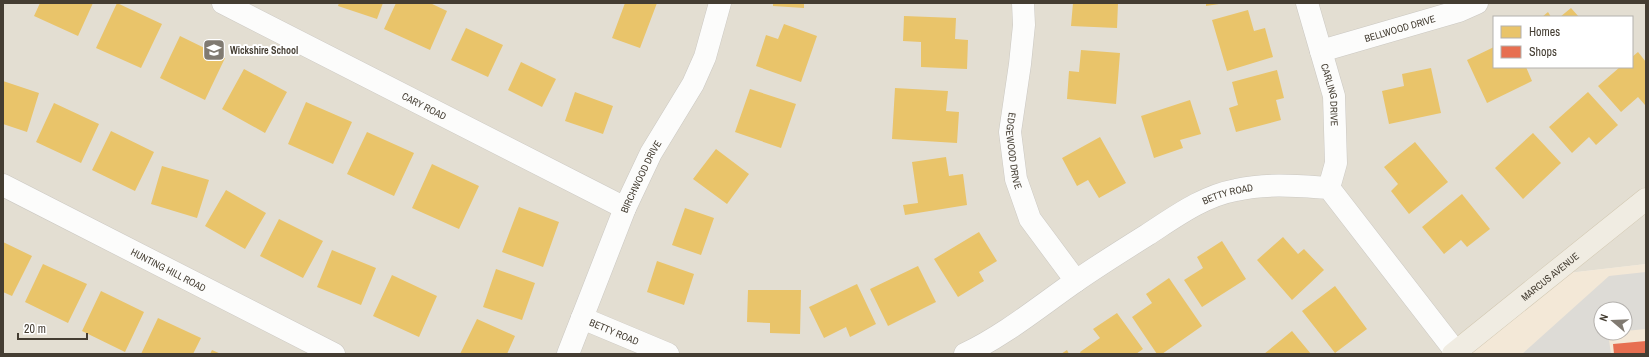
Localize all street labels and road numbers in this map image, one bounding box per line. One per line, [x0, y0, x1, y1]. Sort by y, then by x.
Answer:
street label: BELLWOOD DRIVE [1363, 12, 1437, 45]
street label: CARLING DRIVE [1318, 62, 1341, 126]
street label: CARY ROAD [400, 89, 449, 123]
street label: EDGEWOOD DRIVE [1003, 112, 1026, 191]
street label: BIRCHWOOD DRIVE [617, 138, 664, 214]
street label: BETTY ROAD [1200, 181, 1254, 207]
street label: HUNTING HILL ROAD [129, 245, 209, 294]
street label: MARCUS AVENUE [1518, 249, 1581, 304]
street label: BETTY ROAD [588, 315, 641, 348]

